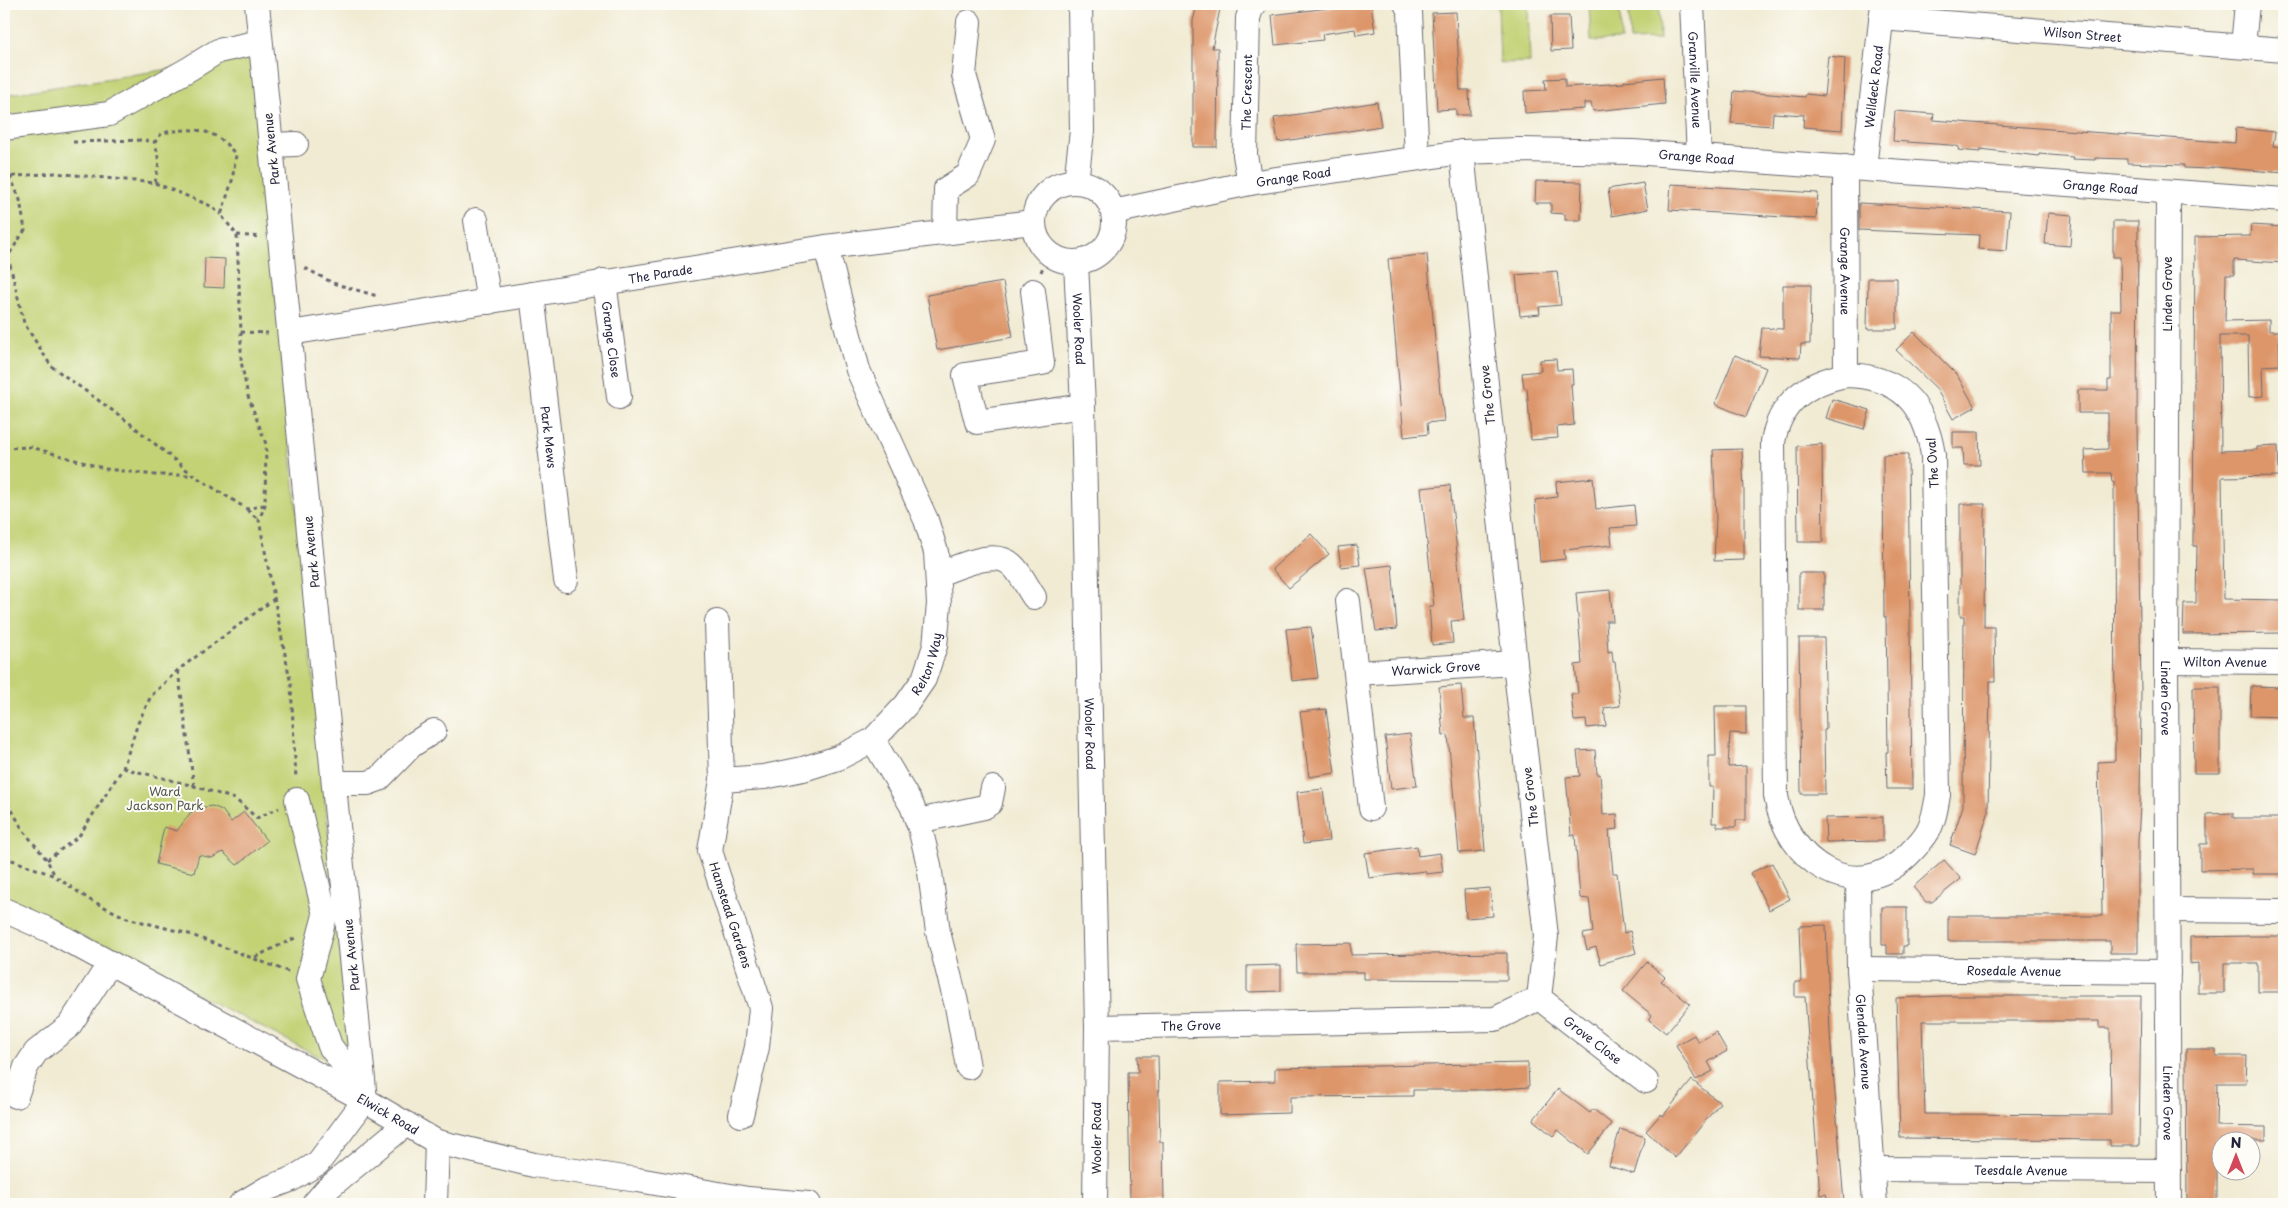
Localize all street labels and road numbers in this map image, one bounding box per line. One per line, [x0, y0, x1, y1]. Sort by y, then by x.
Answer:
street label: Wilson Street [2042, 22, 2122, 46]
street label: Granville Avenue [1684, 31, 1707, 129]
street label: Welldeck Road [1860, 44, 1887, 129]
street label: The Crescent [1237, 54, 1256, 131]
street label: Park Avenue [258, 112, 284, 186]
street label: Grange Road [1658, 145, 1735, 168]
street label: Grange Road [1255, 162, 1332, 191]
street label: Grange Road [2062, 175, 2139, 198]
street label: Grange Avenue [1836, 227, 1855, 316]
street label: Linden Grove [2158, 256, 2176, 332]
street label: The Parade [627, 260, 694, 288]
street label: Wooler Road [1068, 292, 1090, 366]
street label: Grange Close [598, 300, 625, 379]
street label: The Grove [1475, 364, 1499, 426]
street label: Park Mews [536, 405, 562, 470]
street label: The Oval [1921, 437, 1943, 489]
street label: Park Avenue [298, 515, 324, 589]
street label: Relton Way [906, 632, 945, 699]
street label: Wilton Avenue [2183, 652, 2268, 671]
street label: Warwick Grove [1391, 656, 1481, 680]
street label: Linden Grove [2157, 660, 2175, 736]
street label: Wooler Road [1081, 697, 1100, 770]
street label: The Grove [1517, 766, 1543, 828]
street label: Hamstead Gardens [705, 859, 757, 971]
street label: Park Avenue [338, 918, 364, 992]
street label: Rosedale Avenue [1966, 961, 2062, 980]
street label: Glendale Avenue [1852, 993, 1876, 1090]
street label: Grove Close [1560, 1011, 1626, 1068]
street label: The Grove [1161, 1016, 1221, 1035]
street label: Linden Grove [2159, 1065, 2178, 1141]
street label: Elwick Road [354, 1089, 422, 1139]
street label: Wooler Road [1087, 1102, 1105, 1174]
street label: Teesdale Avenue [1974, 1161, 2068, 1179]

